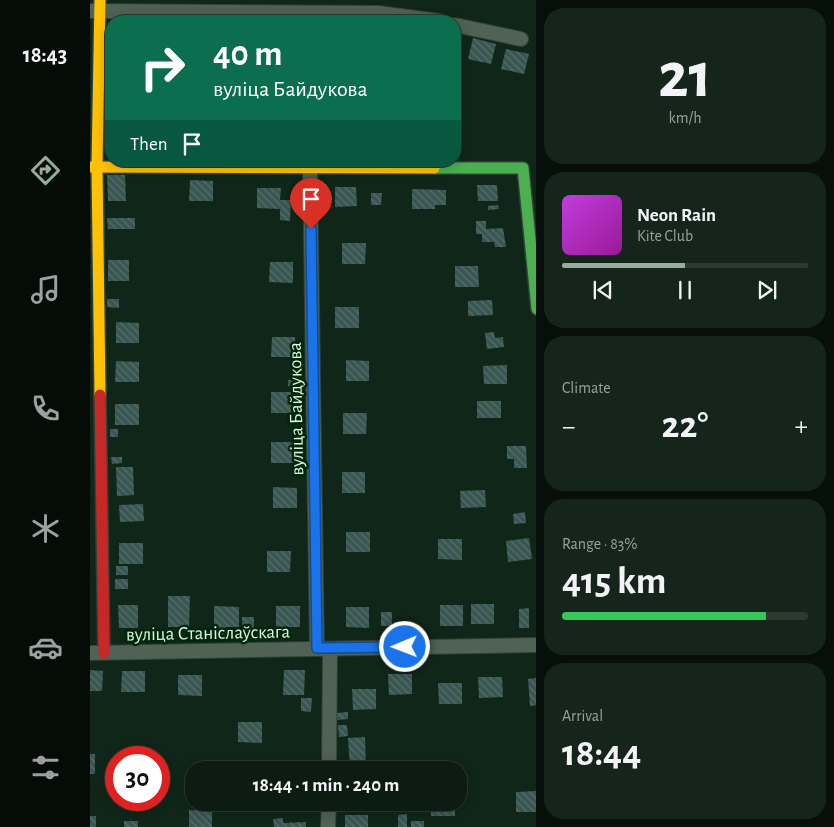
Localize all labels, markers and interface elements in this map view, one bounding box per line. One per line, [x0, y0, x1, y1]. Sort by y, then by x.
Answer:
icon: right [130, 35, 195, 100]
text: 40 m [213, 37, 282, 72]
text: 18:43 [23, 44, 67, 66]
text: 21 [658, 44, 712, 109]
text: вуліца Байдукова [213, 78, 368, 100]
text: km/h [668, 110, 702, 126]
icon: arrive [178, 130, 206, 158]
text: Then [130, 135, 168, 154]
icon: directions [28, 153, 63, 188]
pin [290, 178, 332, 229]
icon: arrive [297, 185, 325, 213]
text: Neon Rain [637, 206, 716, 225]
text: Kite Club [637, 228, 693, 244]
icon: music [28, 272, 63, 307]
icon: previous [589, 276, 617, 304]
icon: pause [671, 276, 699, 304]
icon: next [753, 276, 781, 304]
street label: вуліца Байдукова [286, 342, 307, 476]
text: Climate [562, 380, 611, 396]
icon: phone [28, 391, 63, 426]
text: 22° [662, 407, 708, 445]
text: − [562, 413, 575, 441]
text: + [795, 413, 808, 441]
icon: climate [28, 511, 63, 546]
text: Range · 83% [562, 536, 638, 552]
text: 415 km [562, 563, 666, 601]
position arrow [378, 620, 430, 672]
street label: вуліца Станіслаўскага [126, 623, 291, 644]
icon: car [28, 630, 63, 665]
text: Arrival [562, 708, 603, 724]
text: 18:44 [562, 735, 641, 773]
speed limit sign: 30 [105, 746, 170, 811]
icon: filters [28, 750, 63, 785]
text: 18:44 · 1 min · 240 m [253, 776, 399, 795]

